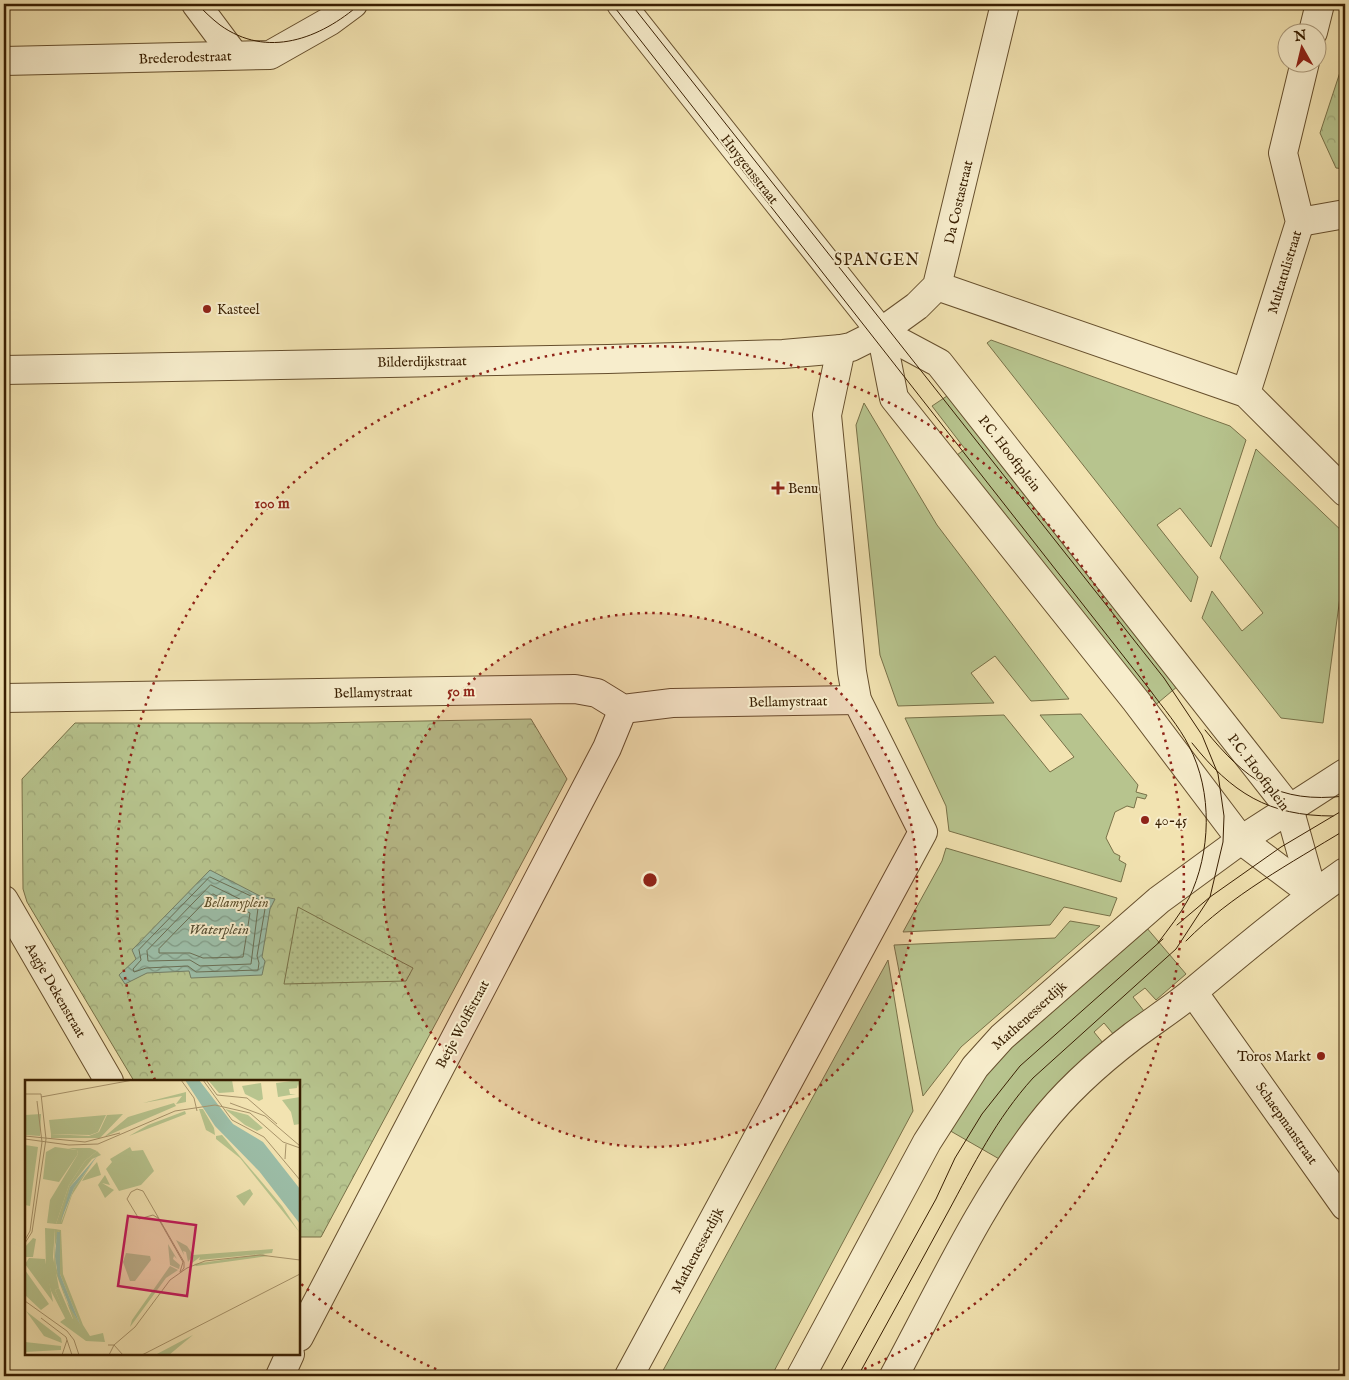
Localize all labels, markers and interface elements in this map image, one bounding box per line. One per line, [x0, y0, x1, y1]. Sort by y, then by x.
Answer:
north arrow [1276, 22, 1326, 72]
text: N [1292, 26, 1308, 46]
street label: Brederodestraat [138, 47, 232, 69]
street label: Huygensstraat [716, 131, 782, 208]
street label: Da Costastraat [941, 158, 977, 246]
street label: Multatulistraat [1264, 228, 1306, 316]
district label: SPANGEN [834, 251, 920, 271]
place label: Kasteel [217, 301, 260, 319]
marker: Kasteel [201, 303, 213, 315]
street label: Bilderdijkstraat [377, 352, 467, 372]
street label: P.C. Hooftplein [974, 412, 1045, 496]
place label: Benu [788, 480, 818, 498]
marker: Benu [772, 482, 784, 494]
text: 100 m [254, 494, 290, 513]
text: 50 m [447, 682, 475, 701]
street label: Bellamystraat [333, 683, 413, 703]
street label: Bellamystraat [748, 692, 828, 712]
street label: P.C. Hooftplein [1223, 731, 1293, 815]
place label: 40-45 [1155, 812, 1187, 830]
marker: 40-45 [1139, 814, 1151, 826]
centre of rings [641, 871, 659, 889]
park label: Bellamyplein [204, 894, 268, 912]
water label: Waterplein [189, 920, 249, 939]
street label: Aagje Dekenstraat [20, 939, 90, 1041]
street label: Betje Wolffstraat [432, 977, 494, 1072]
street label: Mathenesserdijk [988, 977, 1071, 1054]
place label: Toros Markt [1237, 1048, 1311, 1066]
marker: Toros Markt [1315, 1050, 1327, 1062]
street label: Schaepmanstraat [1251, 1079, 1321, 1169]
inset map [25, 1080, 300, 1355]
street label: Mathenesserdijk [668, 1204, 728, 1297]

